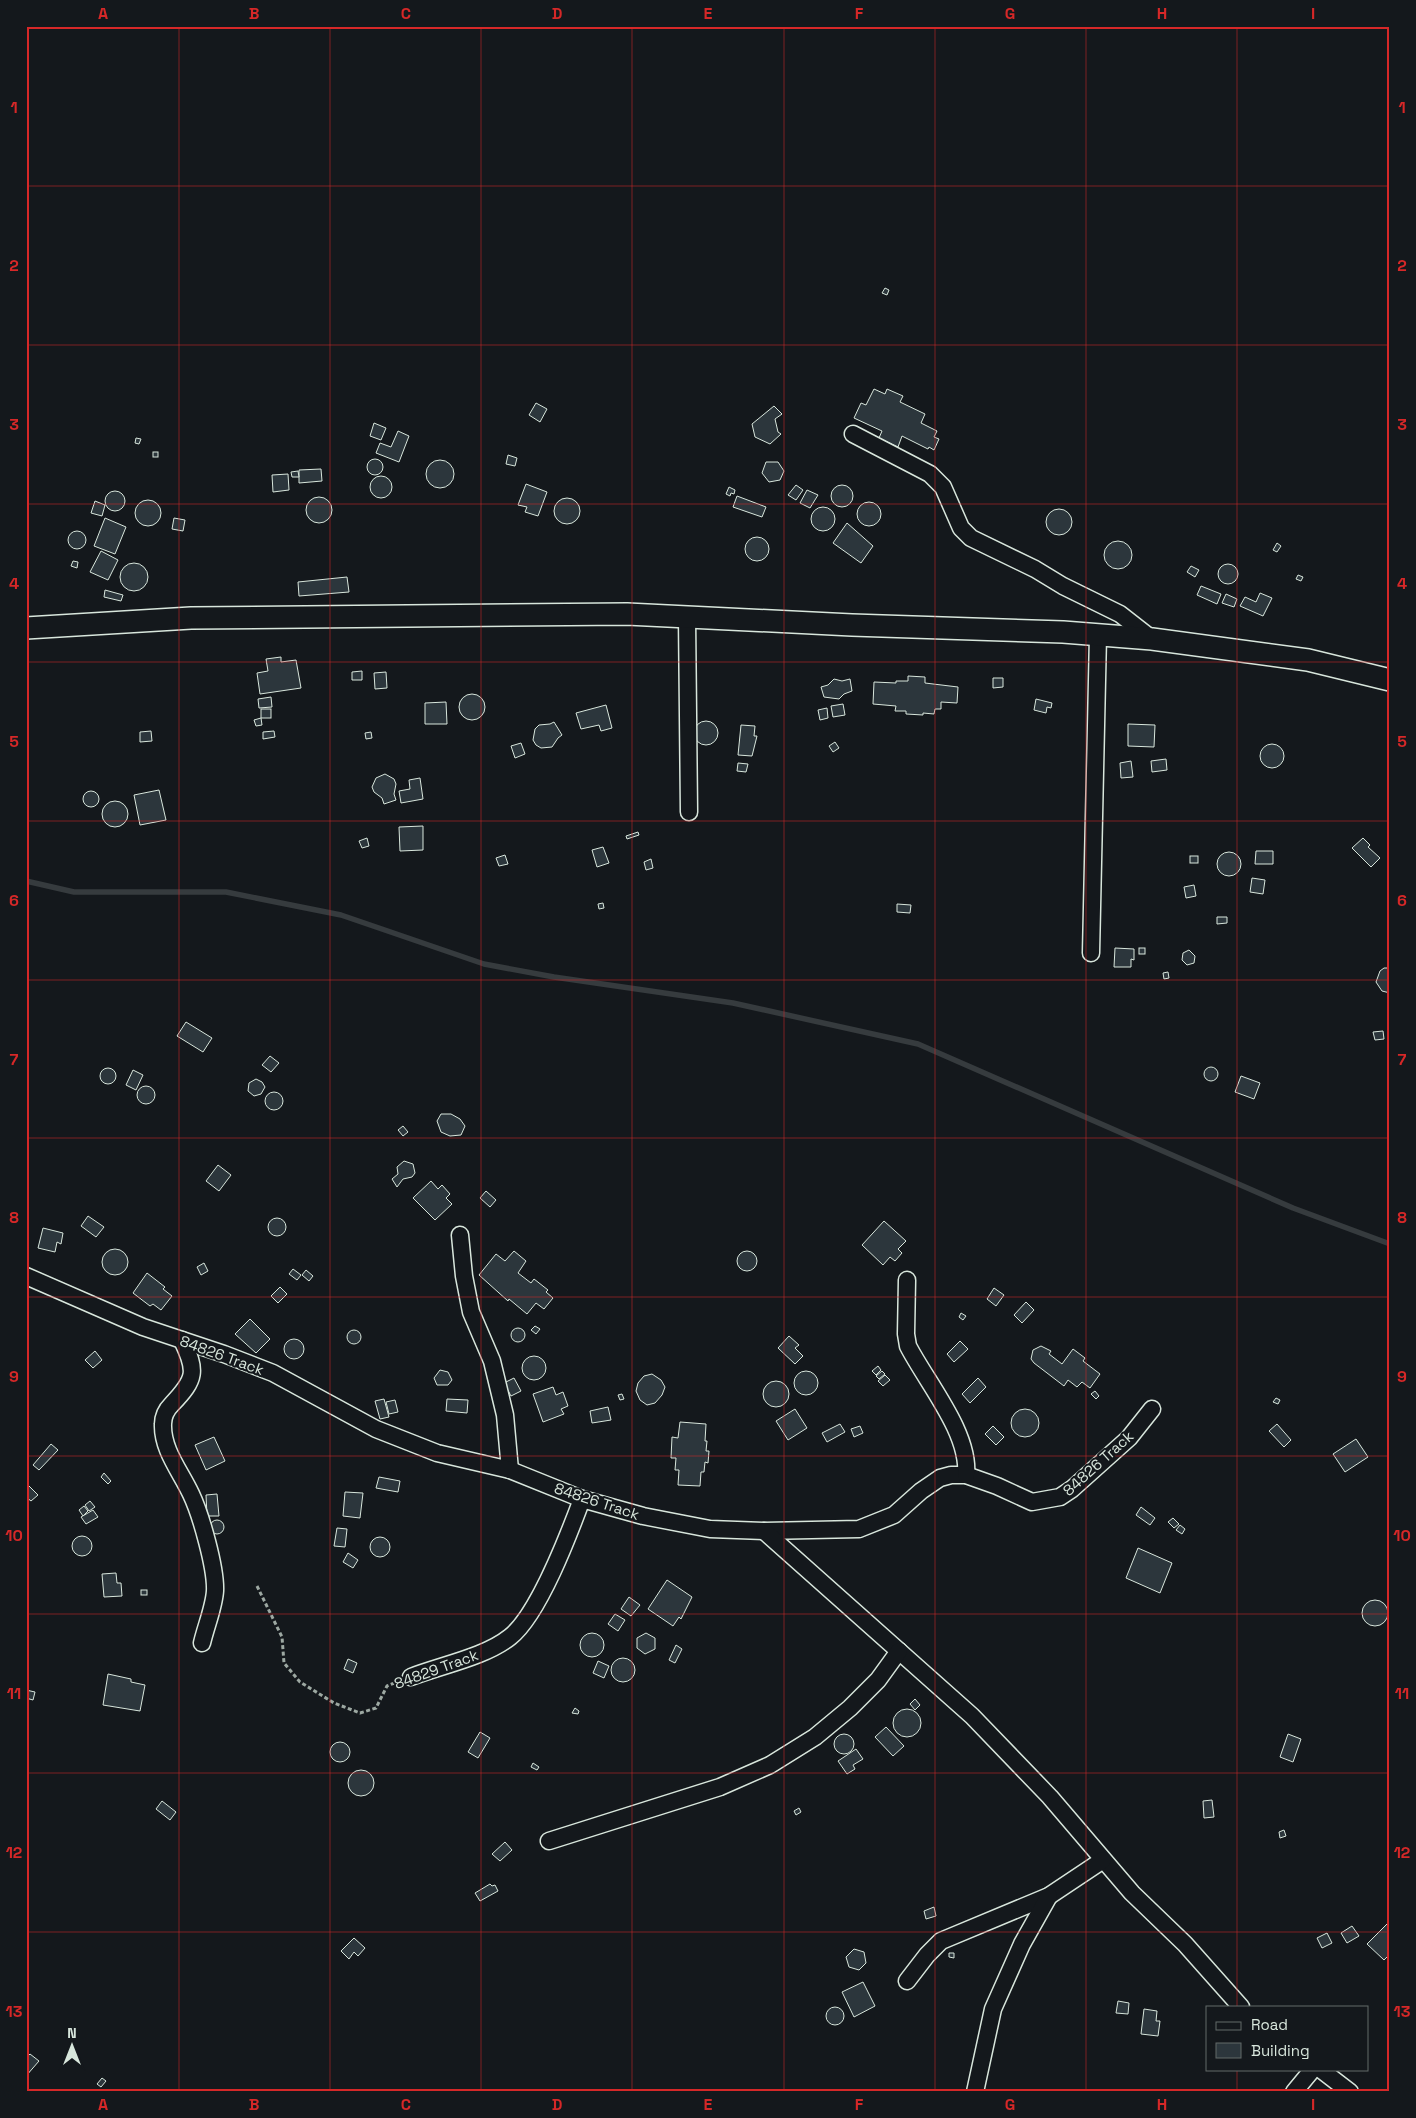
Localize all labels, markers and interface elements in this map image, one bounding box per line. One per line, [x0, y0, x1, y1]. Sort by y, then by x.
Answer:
text: A [98, 3, 108, 24]
text: B [249, 3, 259, 24]
text: C [401, 3, 411, 24]
text: D [552, 3, 562, 24]
text: E [704, 3, 713, 24]
text: F [855, 3, 864, 24]
text: G [1005, 3, 1015, 24]
text: H [1157, 3, 1167, 24]
text: I [1311, 3, 1315, 24]
text: 1 [10, 97, 18, 118]
text: 1 [1398, 97, 1406, 118]
text: 2 [9, 255, 19, 276]
text: 2 [1397, 255, 1407, 276]
text: 3 [9, 414, 19, 435]
text: 3 [1397, 414, 1407, 435]
text: 4 [9, 573, 19, 594]
text: 4 [1397, 573, 1407, 594]
text: 5 [9, 731, 19, 752]
text: 5 [1397, 731, 1407, 752]
text: 6 [9, 890, 19, 911]
text: 6 [1397, 890, 1407, 911]
text: 7 [10, 1049, 19, 1070]
text: 7 [1398, 1049, 1407, 1070]
text: 8 [9, 1207, 19, 1228]
text: 8 [1397, 1207, 1407, 1228]
street label: 84826 Track [177, 1331, 267, 1379]
text: 9 [9, 1366, 19, 1387]
text: 9 [1397, 1366, 1407, 1387]
street label: 84826 Track [1059, 1426, 1137, 1500]
street label: 84826 Track [552, 1478, 642, 1524]
text: 10 [5, 1525, 23, 1546]
text: 10 [1393, 1525, 1411, 1546]
street label: 84829 Track [391, 1645, 481, 1693]
text: 11 [7, 1683, 21, 1704]
text: 11 [1395, 1683, 1409, 1704]
text: 12 [6, 1842, 22, 1863]
text: 12 [1394, 1842, 1410, 1863]
text: 13 [6, 2001, 23, 2022]
text: 13 [1394, 2001, 1411, 2022]
legend [1206, 2006, 1368, 2070]
text: Road [1251, 2015, 1288, 2034]
north arrow [48, 2020, 98, 2070]
text: N [67, 2024, 77, 2042]
text: Building [1251, 2041, 1310, 2060]
text: A [98, 2094, 108, 2115]
text: B [249, 2094, 259, 2115]
text: C [401, 2094, 411, 2115]
text: D [552, 2094, 562, 2115]
text: E [704, 2094, 713, 2115]
text: F [855, 2094, 864, 2115]
text: G [1005, 2094, 1015, 2115]
text: H [1157, 2094, 1167, 2115]
text: I [1311, 2094, 1315, 2115]

